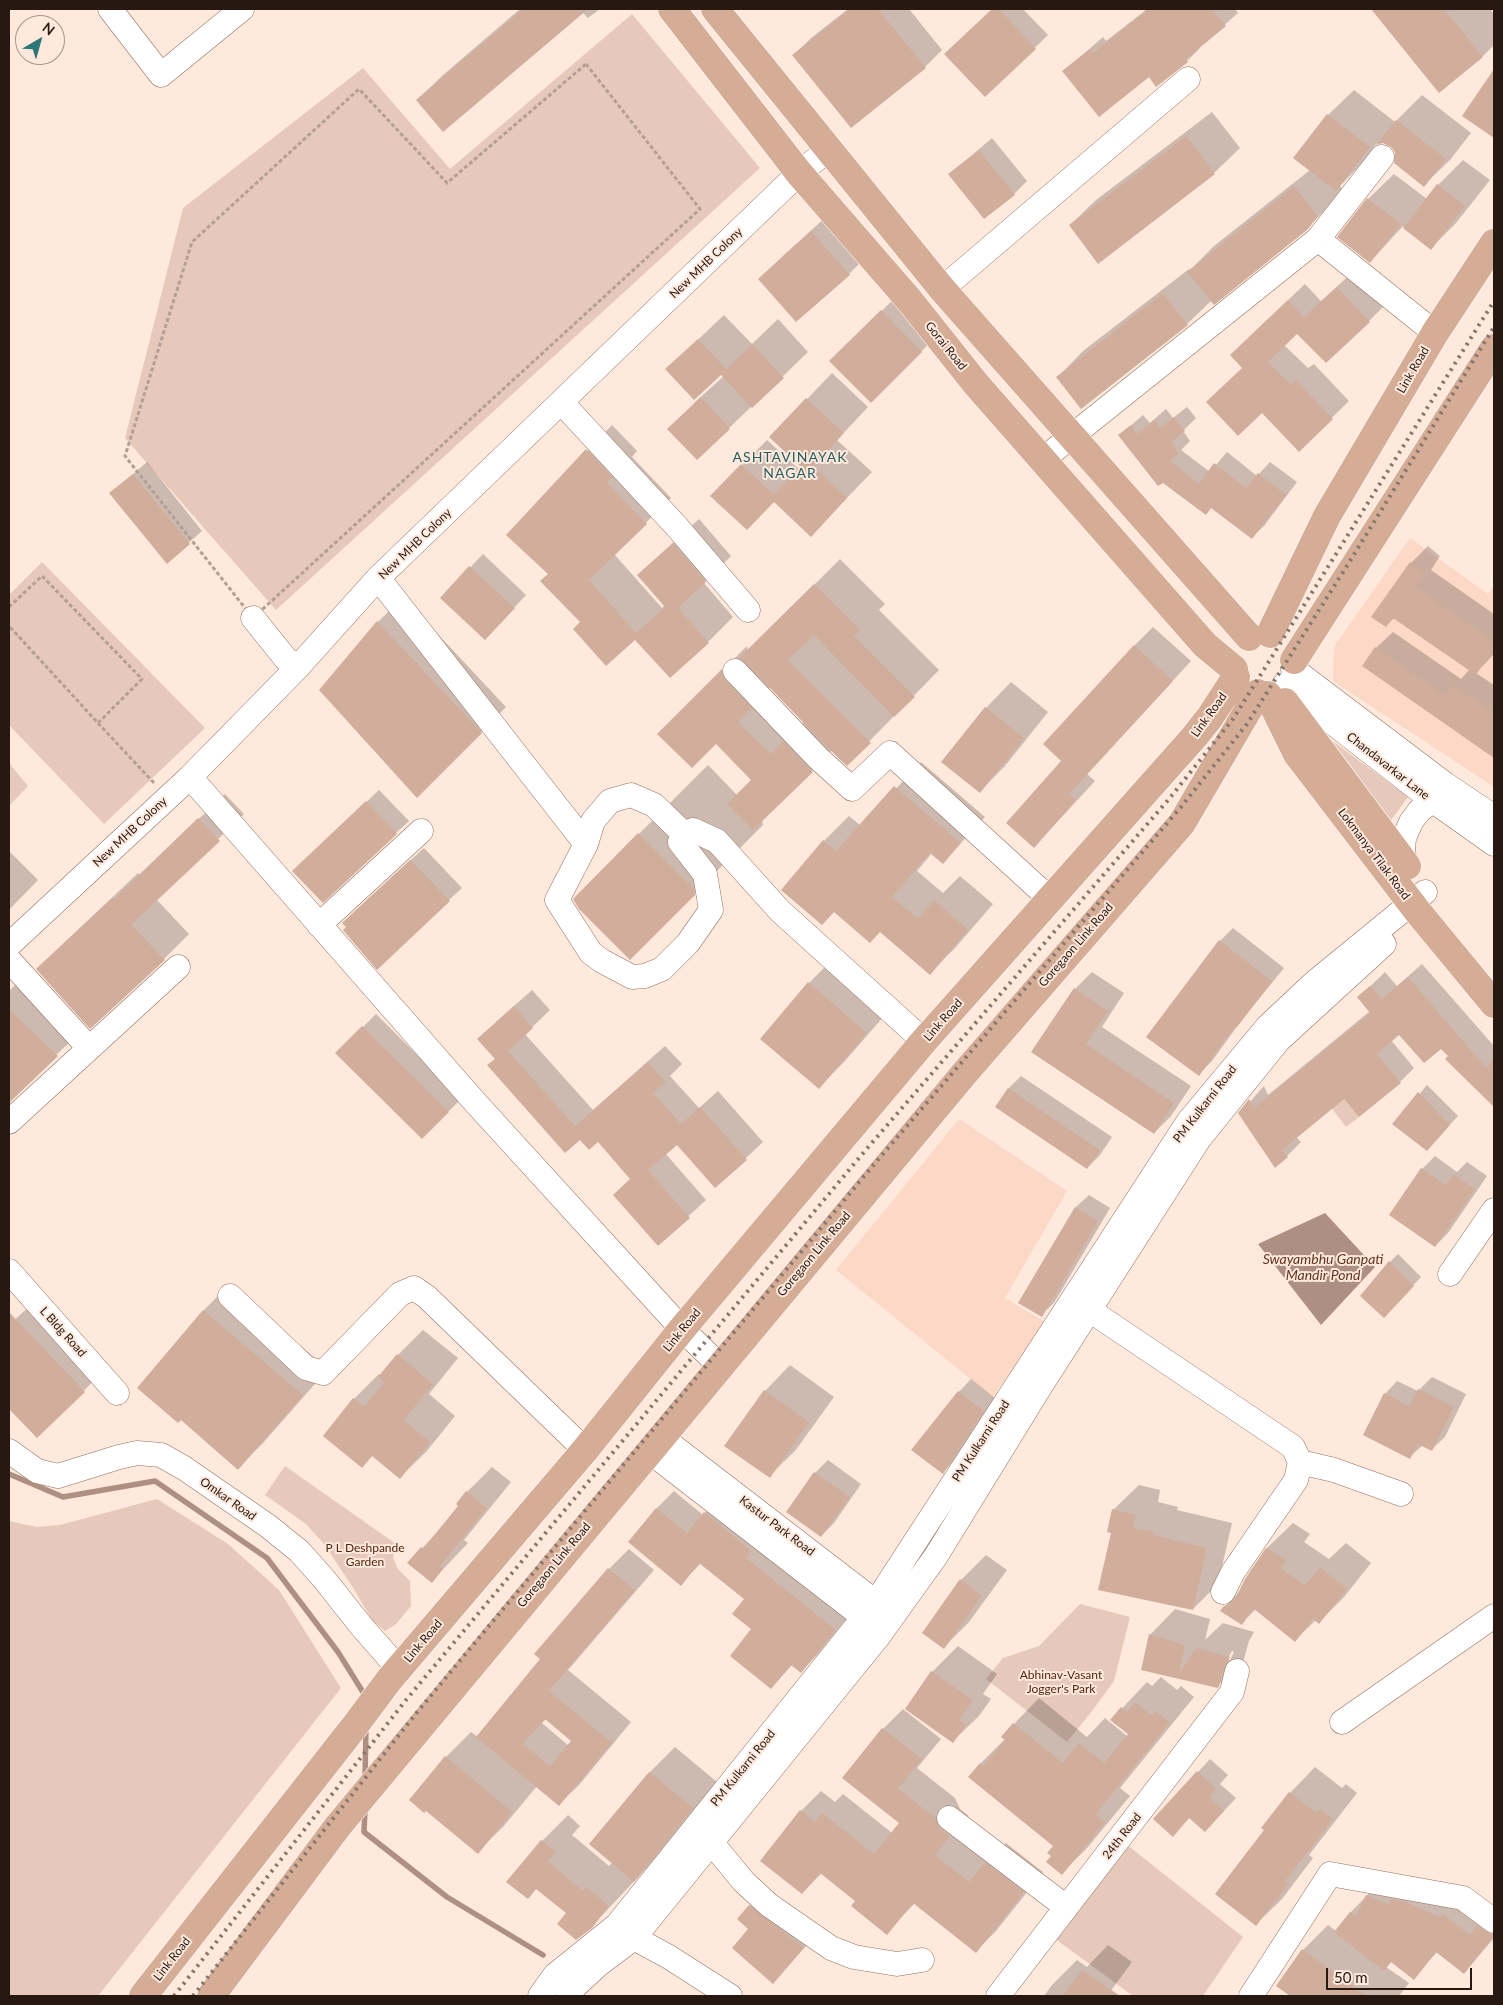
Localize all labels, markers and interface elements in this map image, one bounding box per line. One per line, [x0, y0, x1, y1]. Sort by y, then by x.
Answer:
north arrow [15, 15, 65, 65]
text: N [39, 19, 58, 39]
street label: New MHB Colony [666, 224, 746, 302]
street label: Gorai Road [922, 319, 970, 373]
street label: Link Road [1394, 344, 1432, 396]
district label: ASHTAVINAYAK NAGAR [731, 449, 849, 482]
street label: New MHB Colony [375, 505, 455, 583]
street label: Link Road [1188, 690, 1230, 740]
street label: Chandavarkar Lane [1344, 729, 1432, 803]
street label: New MHB Colony [90, 794, 170, 870]
street label: Lokmanya Tilak Road [1335, 805, 1413, 903]
street label: Goregaon Link Road [1036, 900, 1116, 990]
street label: Link Road [921, 996, 965, 1044]
street label: PM Kulkarni Road [1170, 1062, 1240, 1146]
street label: Goregaon Link Road [774, 1209, 854, 1299]
water label: Swayambhu Ganpati Mandir Pond [1263, 1251, 1383, 1284]
street label: L Bldg Road [37, 1304, 89, 1360]
street label: Link Road [660, 1305, 704, 1355]
street label: PM Kulkarni Road [949, 1398, 1013, 1484]
street label: Omkar Road [197, 1474, 259, 1524]
street label: Kastur Park Road [736, 1493, 818, 1559]
street label: Goregaon Link Road [514, 1520, 594, 1610]
park label: P L Deshpande Garden [325, 1541, 405, 1569]
street label: Link Road [401, 1617, 445, 1665]
park label: Abhinav-Vasant Jogger's Park [1020, 1668, 1102, 1696]
street label: PM Kulkarni Road [708, 1727, 778, 1809]
street label: 24th Road [1100, 1810, 1144, 1862]
street label: Link Road [150, 1934, 194, 1984]
scale bar [1328, 1958, 1474, 1990]
text: 50 m [1334, 1968, 1368, 1986]

